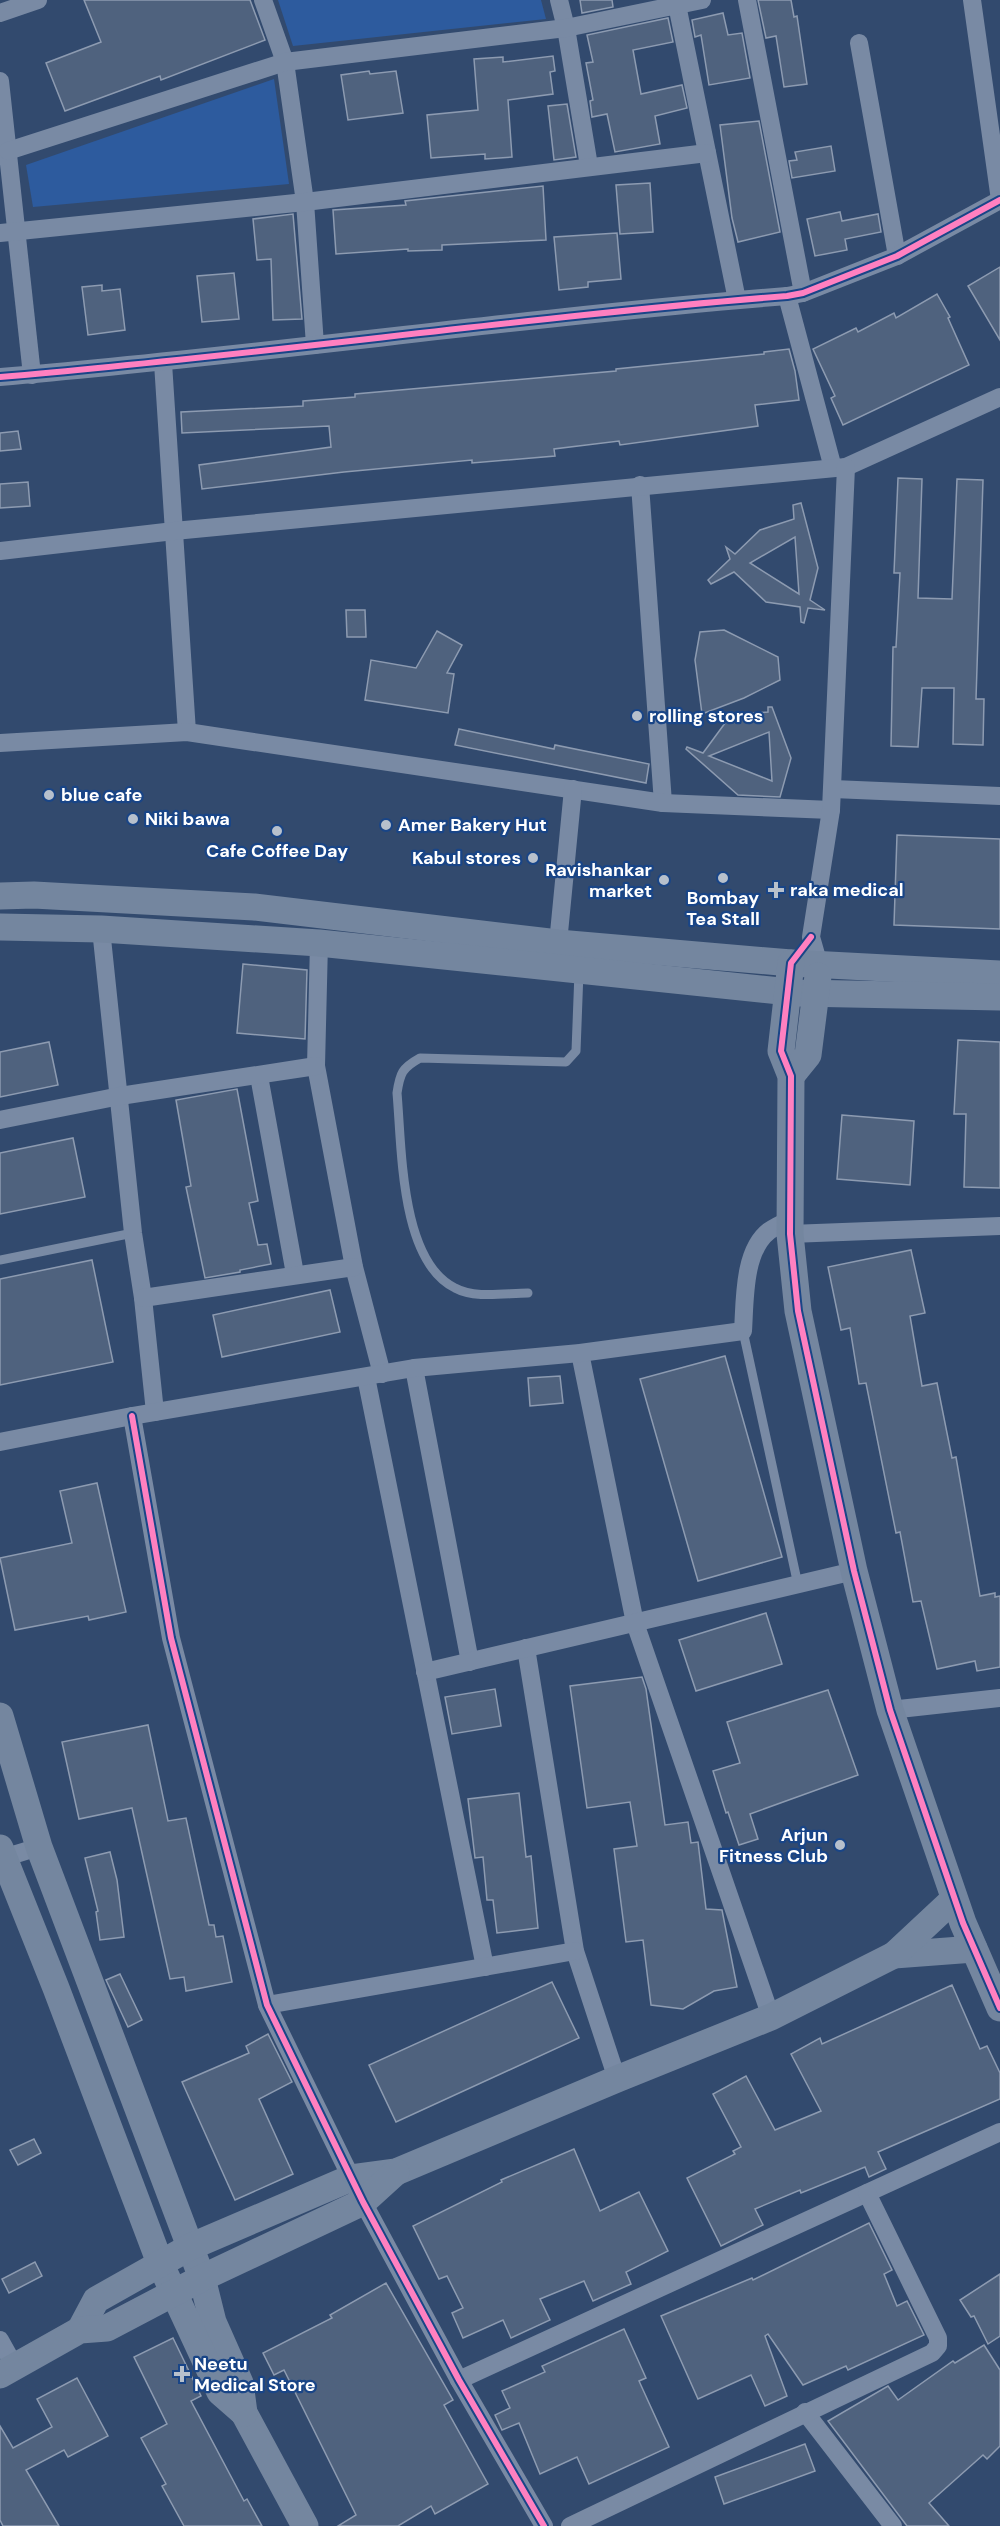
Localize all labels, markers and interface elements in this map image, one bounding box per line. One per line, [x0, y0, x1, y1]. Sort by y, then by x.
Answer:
place label: rolling stores [649, 704, 763, 728]
marker: rolling stores [630, 709, 644, 723]
place label: blue cafe [61, 783, 143, 807]
marker: blue cafe [42, 788, 56, 802]
place label: Niki bawa [145, 807, 230, 831]
marker: Niki bawa [126, 812, 140, 826]
place label: Amer Bakery Hut [398, 813, 547, 837]
marker: Amer Bakery Hut [379, 818, 393, 832]
marker: Cafe Coffee Day [270, 824, 284, 838]
place label: Cafe Coffee Day [206, 839, 348, 863]
place label: Kabul stores [412, 846, 521, 870]
marker: Kabul stores [526, 851, 540, 865]
place label: Ravishankar market [545, 858, 652, 903]
marker: Bombay Tea Stall [716, 871, 730, 885]
marker: Ravishankar market [657, 873, 671, 887]
place label: raka medical [790, 878, 904, 902]
marker: raka medical [767, 881, 785, 899]
place label: Bombay Tea Stall [686, 886, 760, 931]
place label: Arjun Fitness Club [719, 1823, 828, 1868]
marker: Arjun Fitness Club [833, 1838, 847, 1852]
place label: Neetu Medical Store [194, 2352, 316, 2397]
marker: Neetu Medical Store [175, 2367, 189, 2381]

